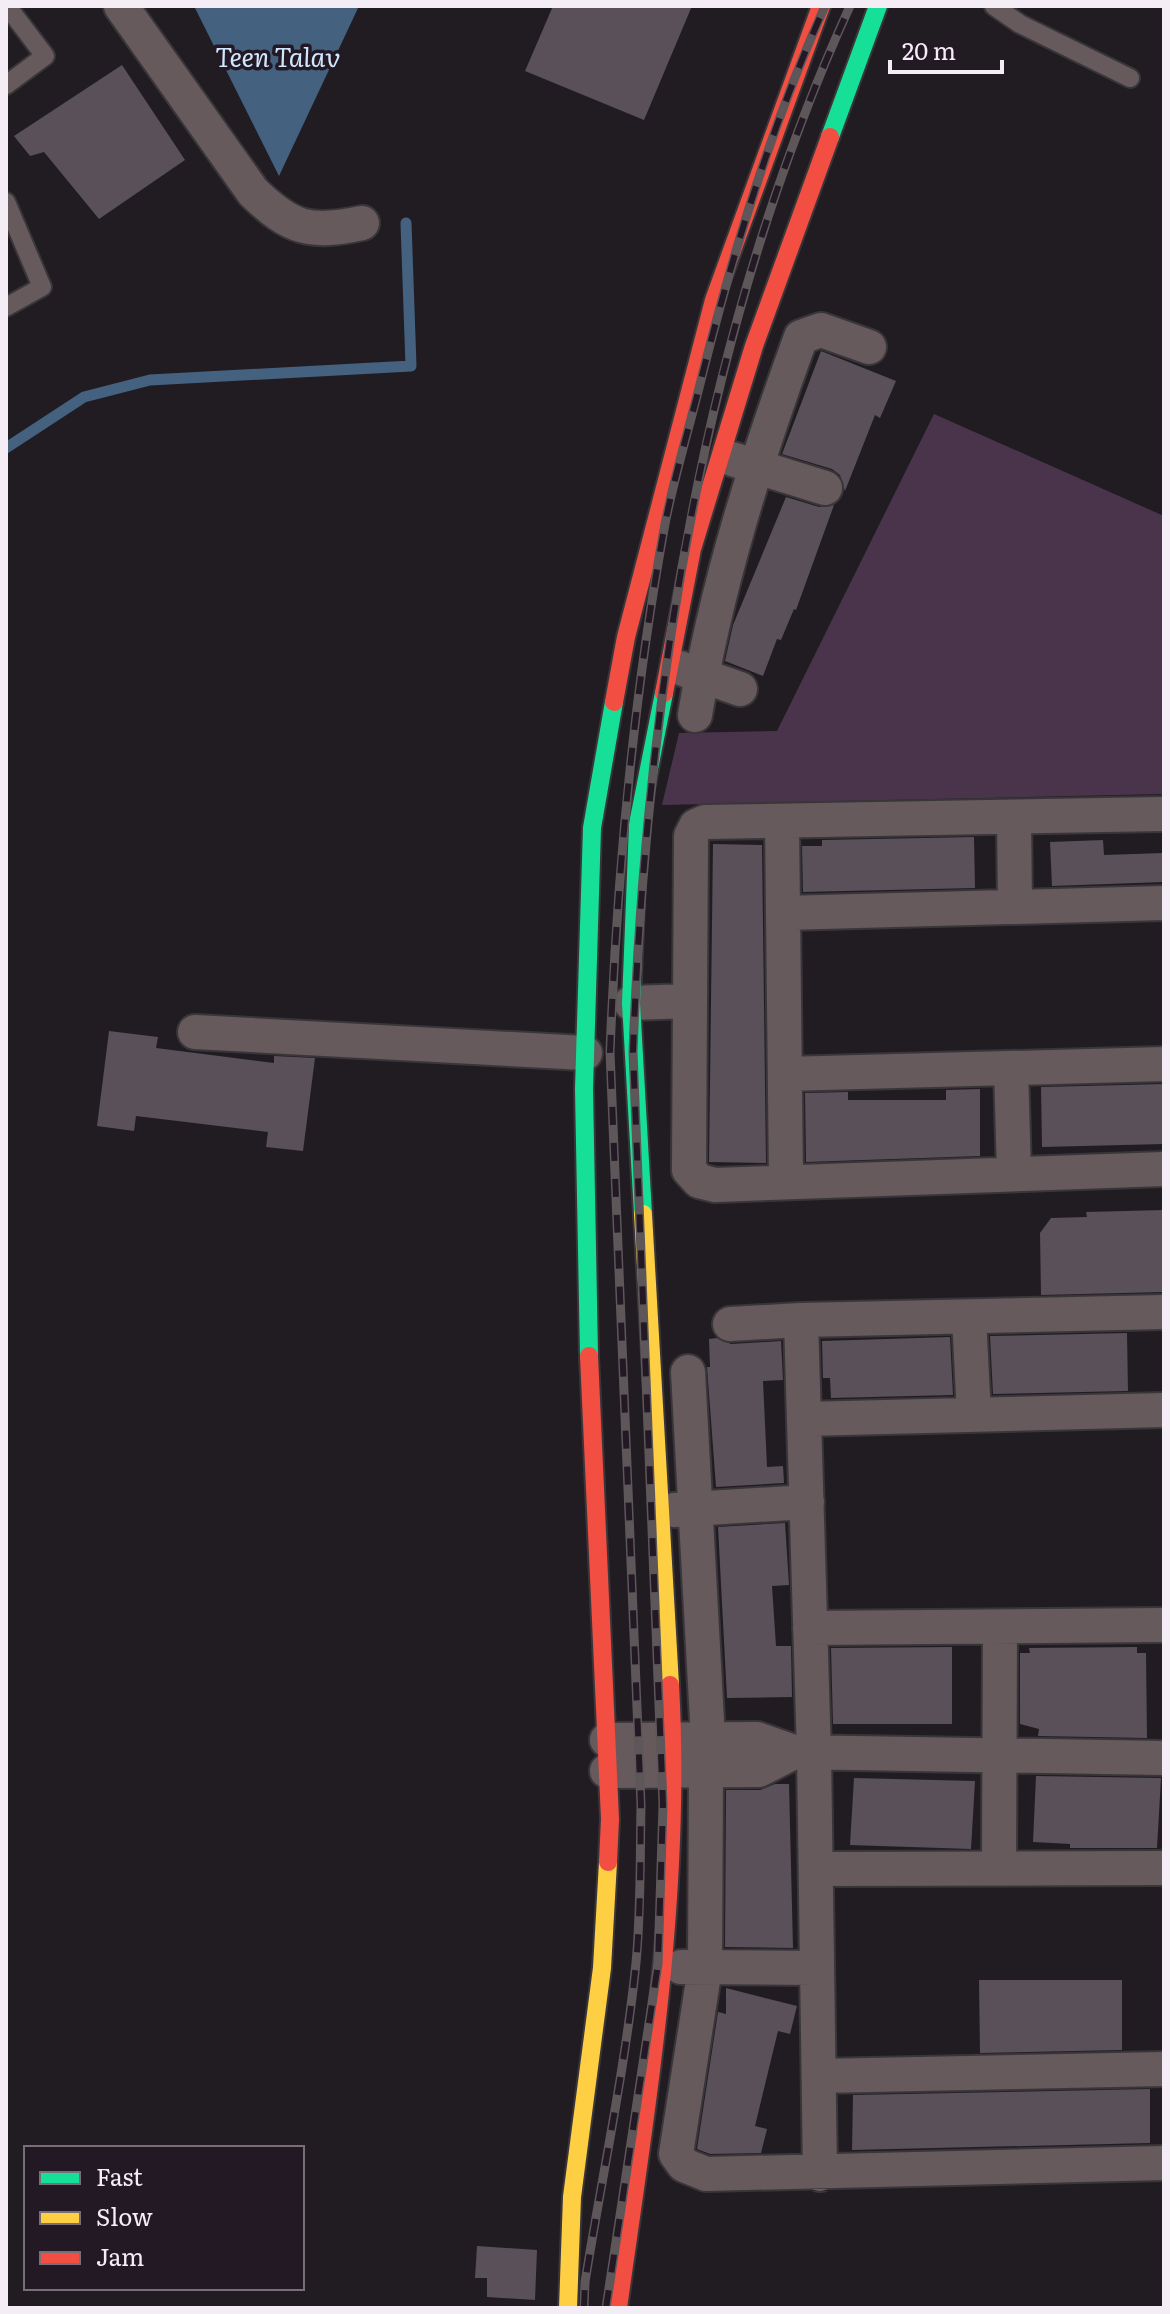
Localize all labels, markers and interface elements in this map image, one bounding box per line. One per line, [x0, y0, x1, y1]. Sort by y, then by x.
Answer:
scale bar [890, 24, 1002, 74]
text: 20 m [902, 32, 956, 67]
water label: Teen Talav [215, 36, 341, 75]
legend [24, 2146, 304, 2290]
text: Fast [96, 2158, 143, 2193]
text: Slow [96, 2198, 153, 2233]
text: Jam [96, 2238, 144, 2273]

